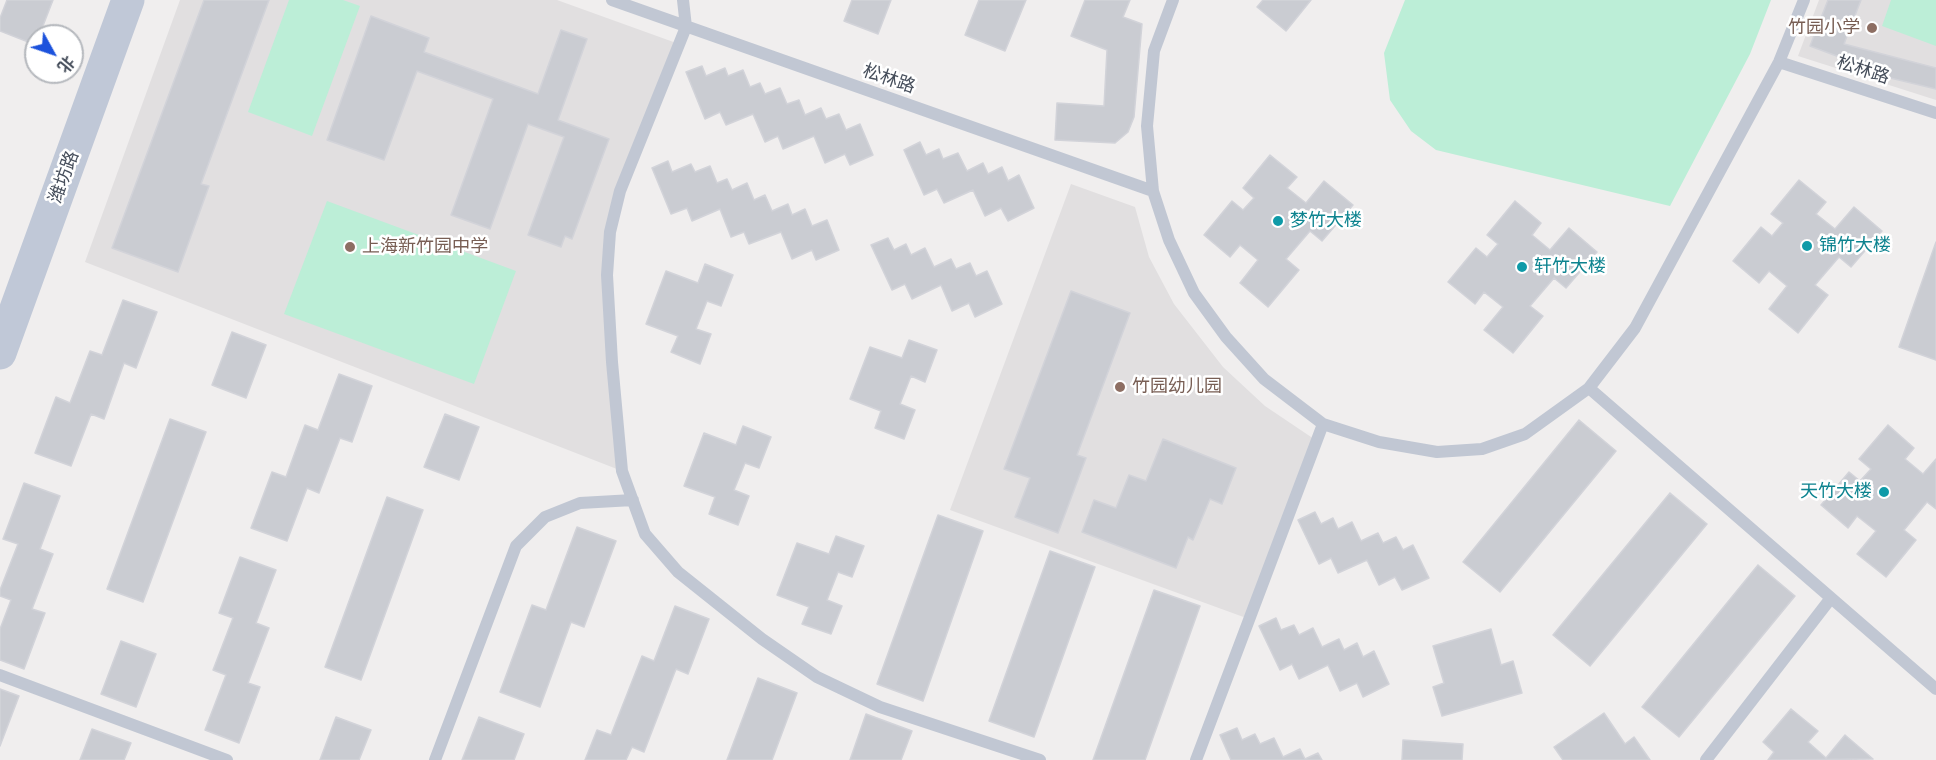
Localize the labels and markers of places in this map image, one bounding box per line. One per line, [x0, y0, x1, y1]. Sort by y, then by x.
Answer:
place label: 竹园小学 [1788, 17, 1860, 39]
marker: 竹园小学 [1865, 21, 1879, 35]
place label: 梦竹大楼 [1290, 210, 1362, 232]
marker: 梦竹大楼 [1271, 214, 1285, 228]
place label: 锦竹大楼 [1819, 235, 1891, 257]
place label: 上海新竹园中学 [362, 236, 488, 258]
marker: 锦竹大楼 [1800, 239, 1814, 253]
marker: 上海新竹园中学 [343, 240, 357, 254]
place label: 轩竹大楼 [1534, 256, 1606, 278]
marker: 轩竹大楼 [1515, 260, 1529, 274]
place label: 竹园幼儿园 [1132, 376, 1222, 398]
marker: 竹园幼儿园 [1113, 380, 1127, 394]
place label: 天竹大楼 [1800, 481, 1872, 503]
marker: 天竹大楼 [1877, 485, 1891, 499]

